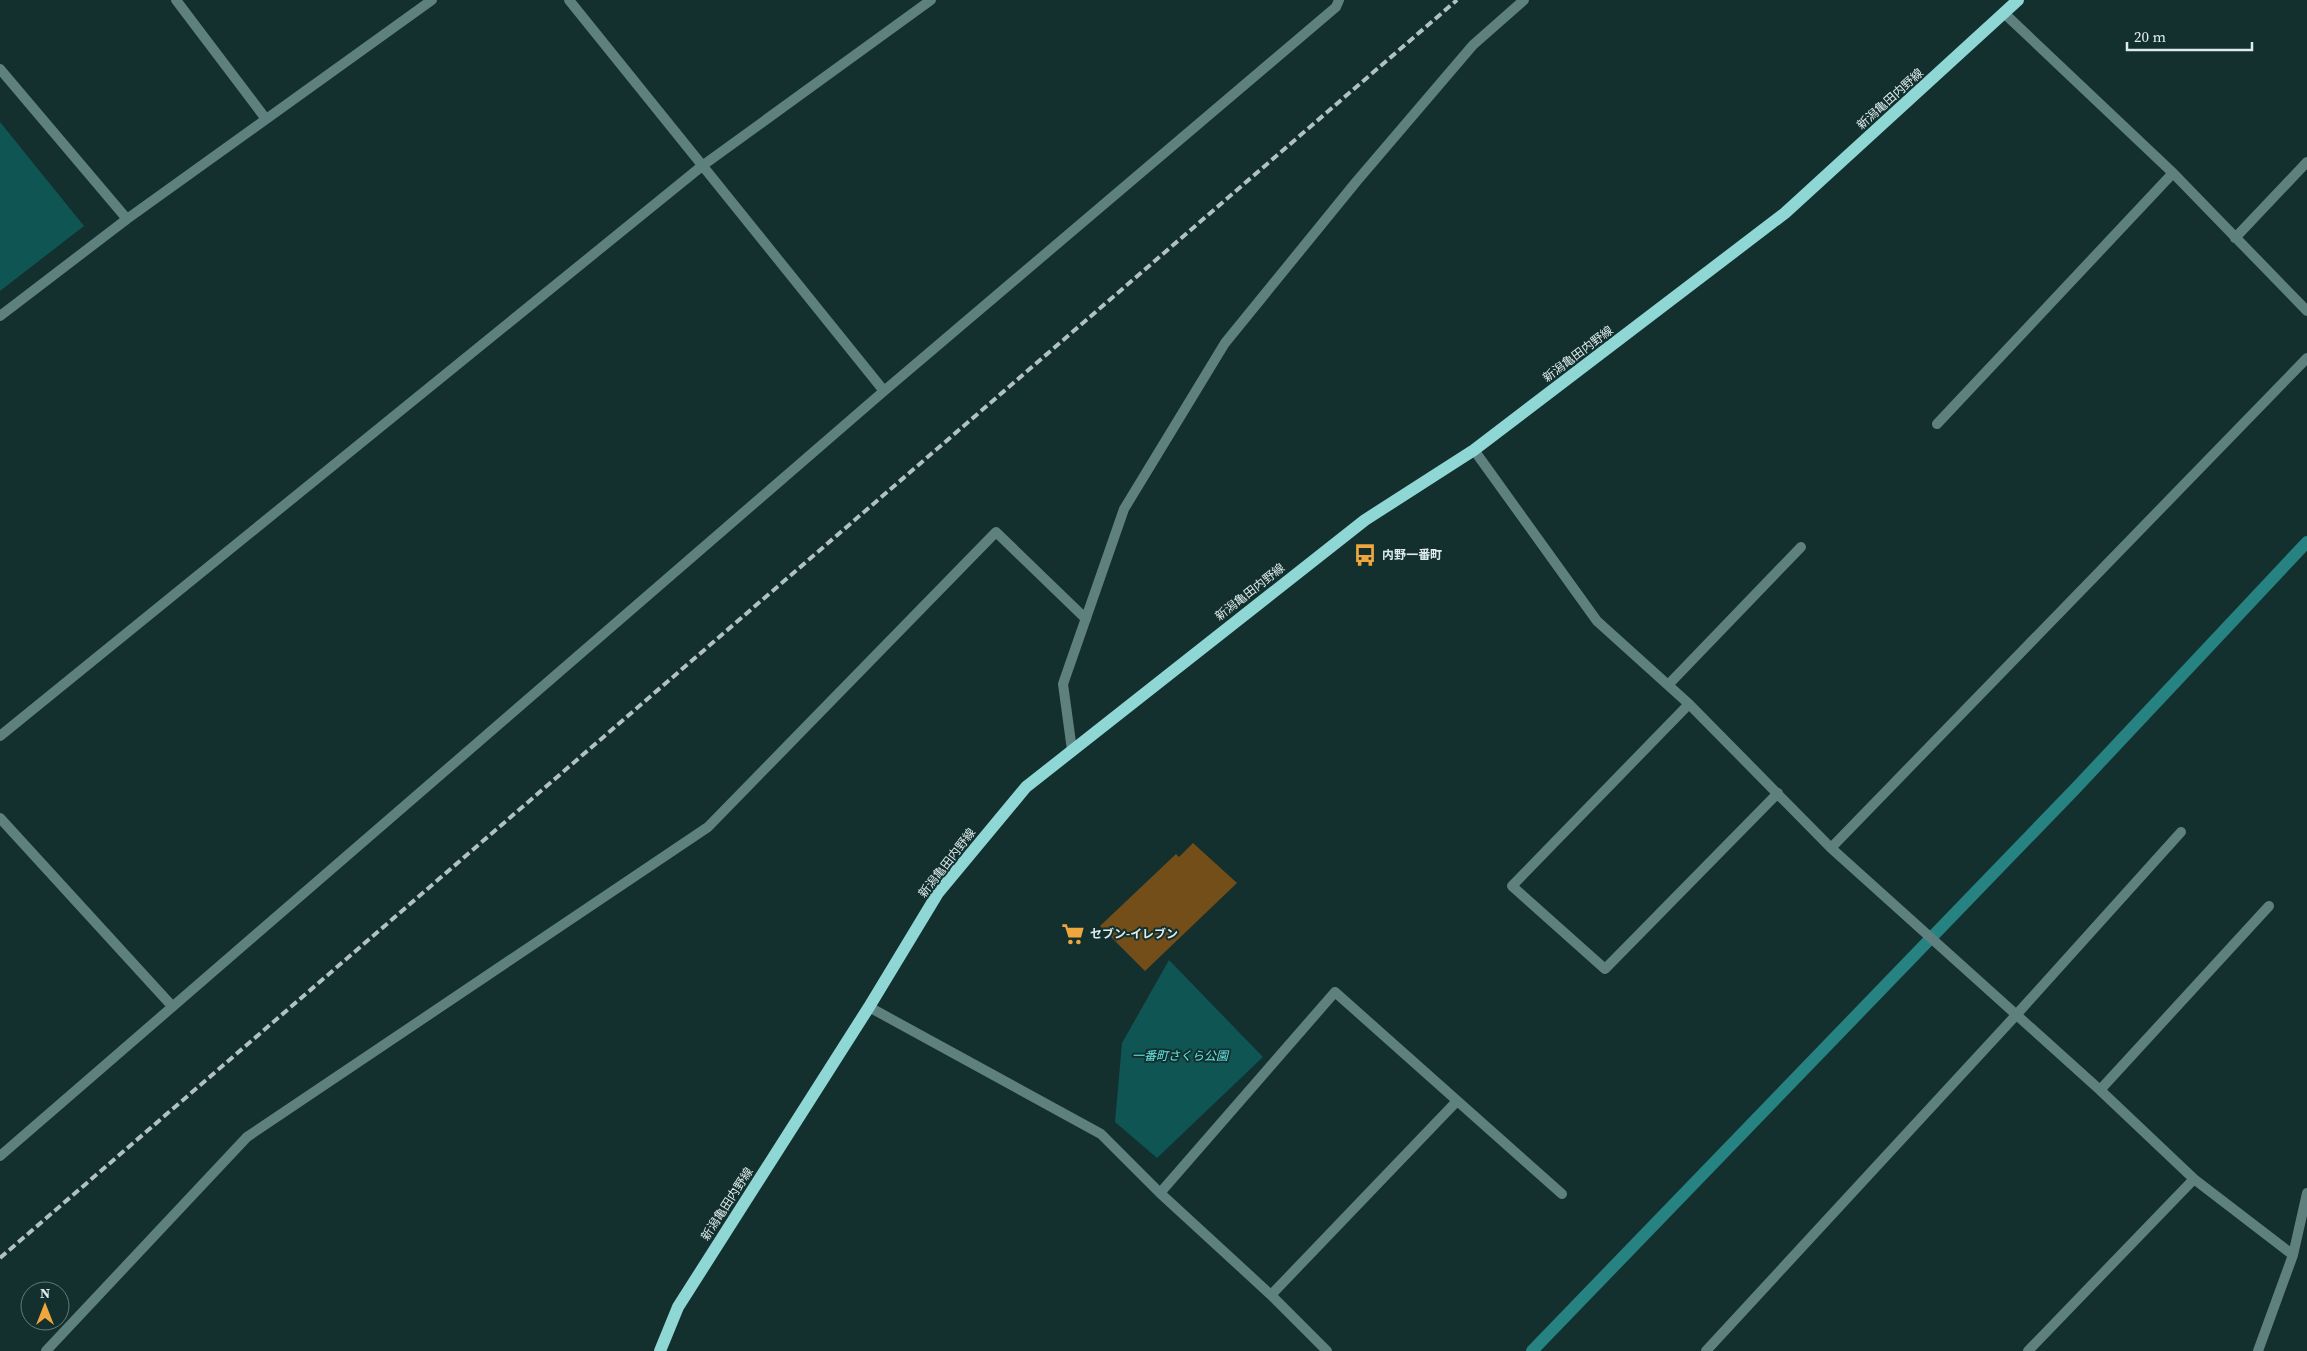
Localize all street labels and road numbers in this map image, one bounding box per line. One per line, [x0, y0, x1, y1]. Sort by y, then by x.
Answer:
street label: 新潟亀田内野線 [1853, 65, 1927, 133]
street label: 新潟亀田内野線 [1540, 322, 1616, 386]
street label: 新潟亀田内野線 [1212, 560, 1288, 624]
street label: 新潟亀田内野線 [915, 825, 979, 901]
street label: 新潟亀田内野線 [697, 1164, 757, 1244]

